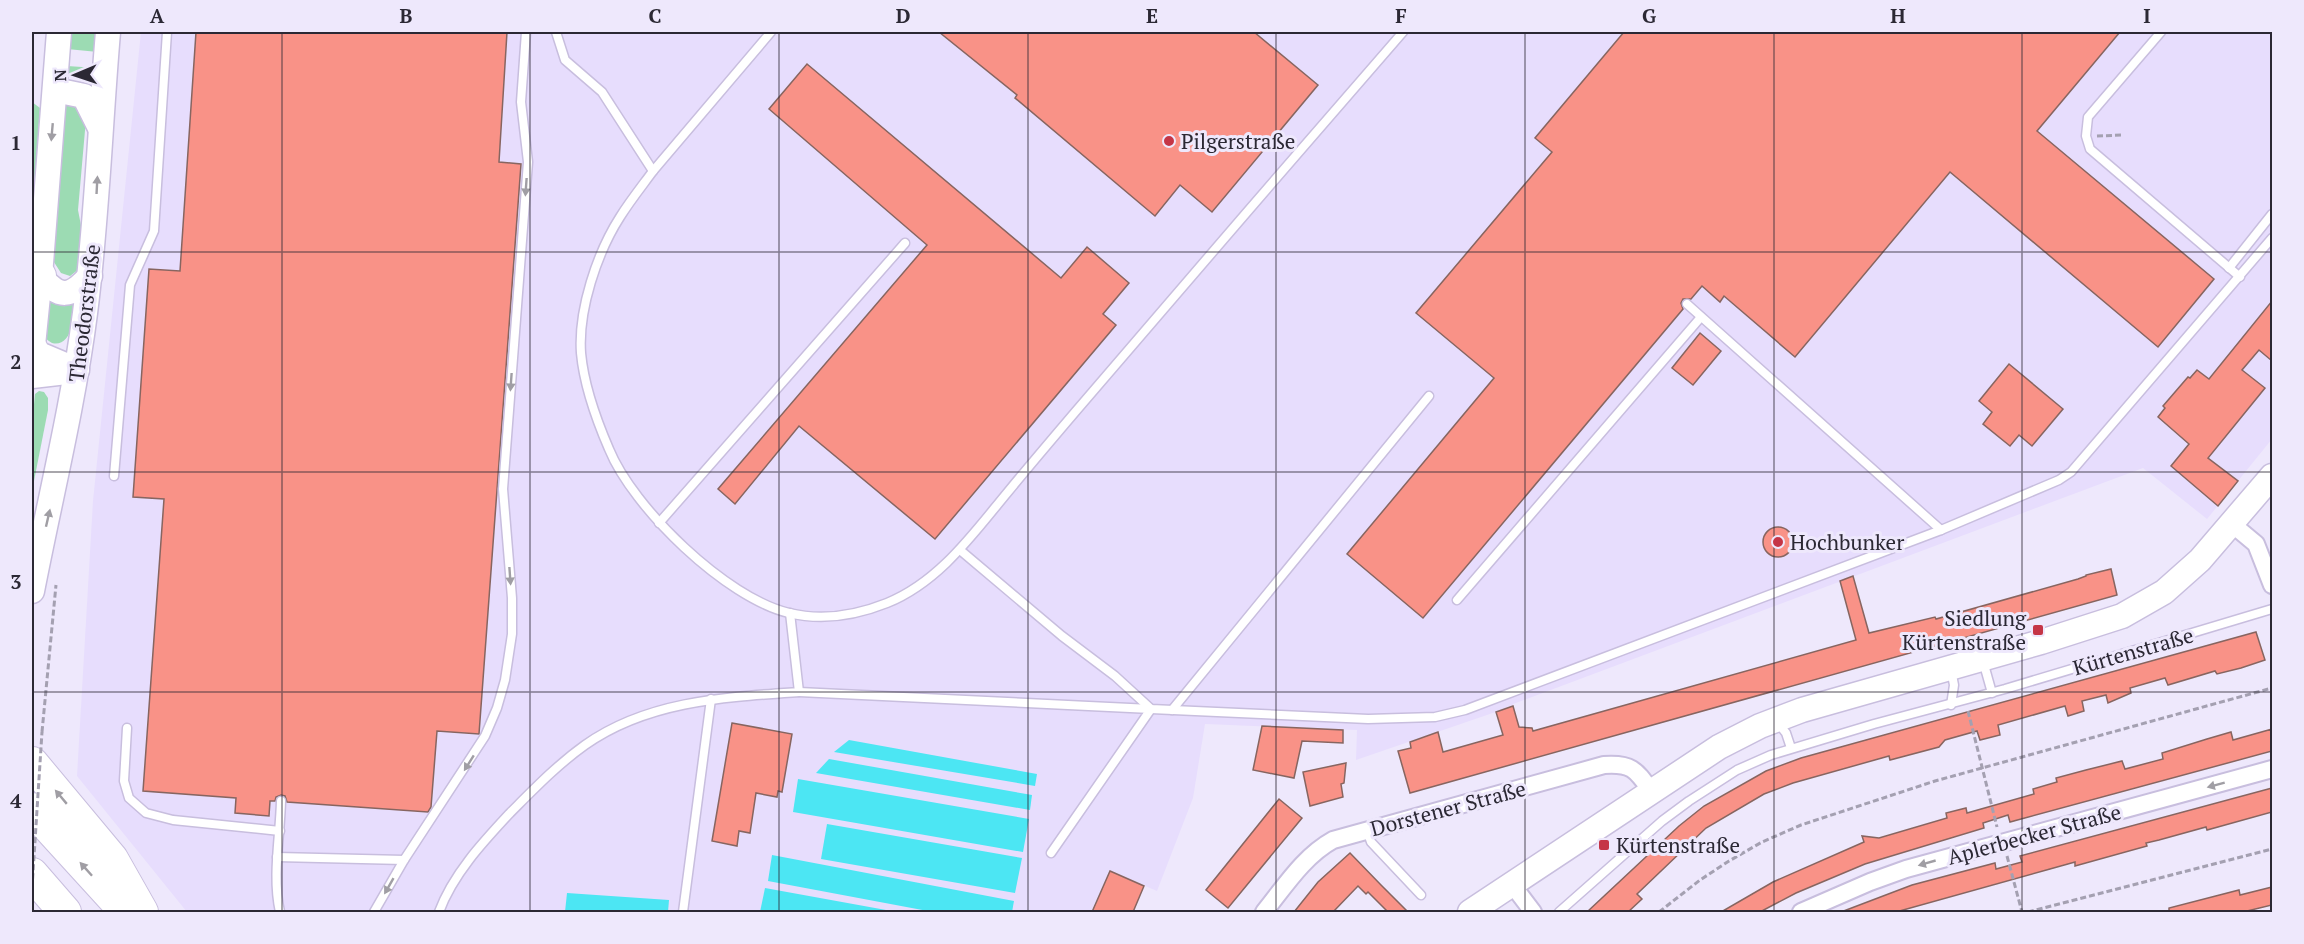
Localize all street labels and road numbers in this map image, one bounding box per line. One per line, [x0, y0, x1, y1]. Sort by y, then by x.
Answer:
street label: Theodorstraße [62, 243, 106, 383]
street label: Kürtenstraße [2070, 620, 2196, 682]
street label: Dorstener Straße [1367, 774, 1529, 842]
street label: Aplerbecker Straße [1944, 797, 2124, 871]

